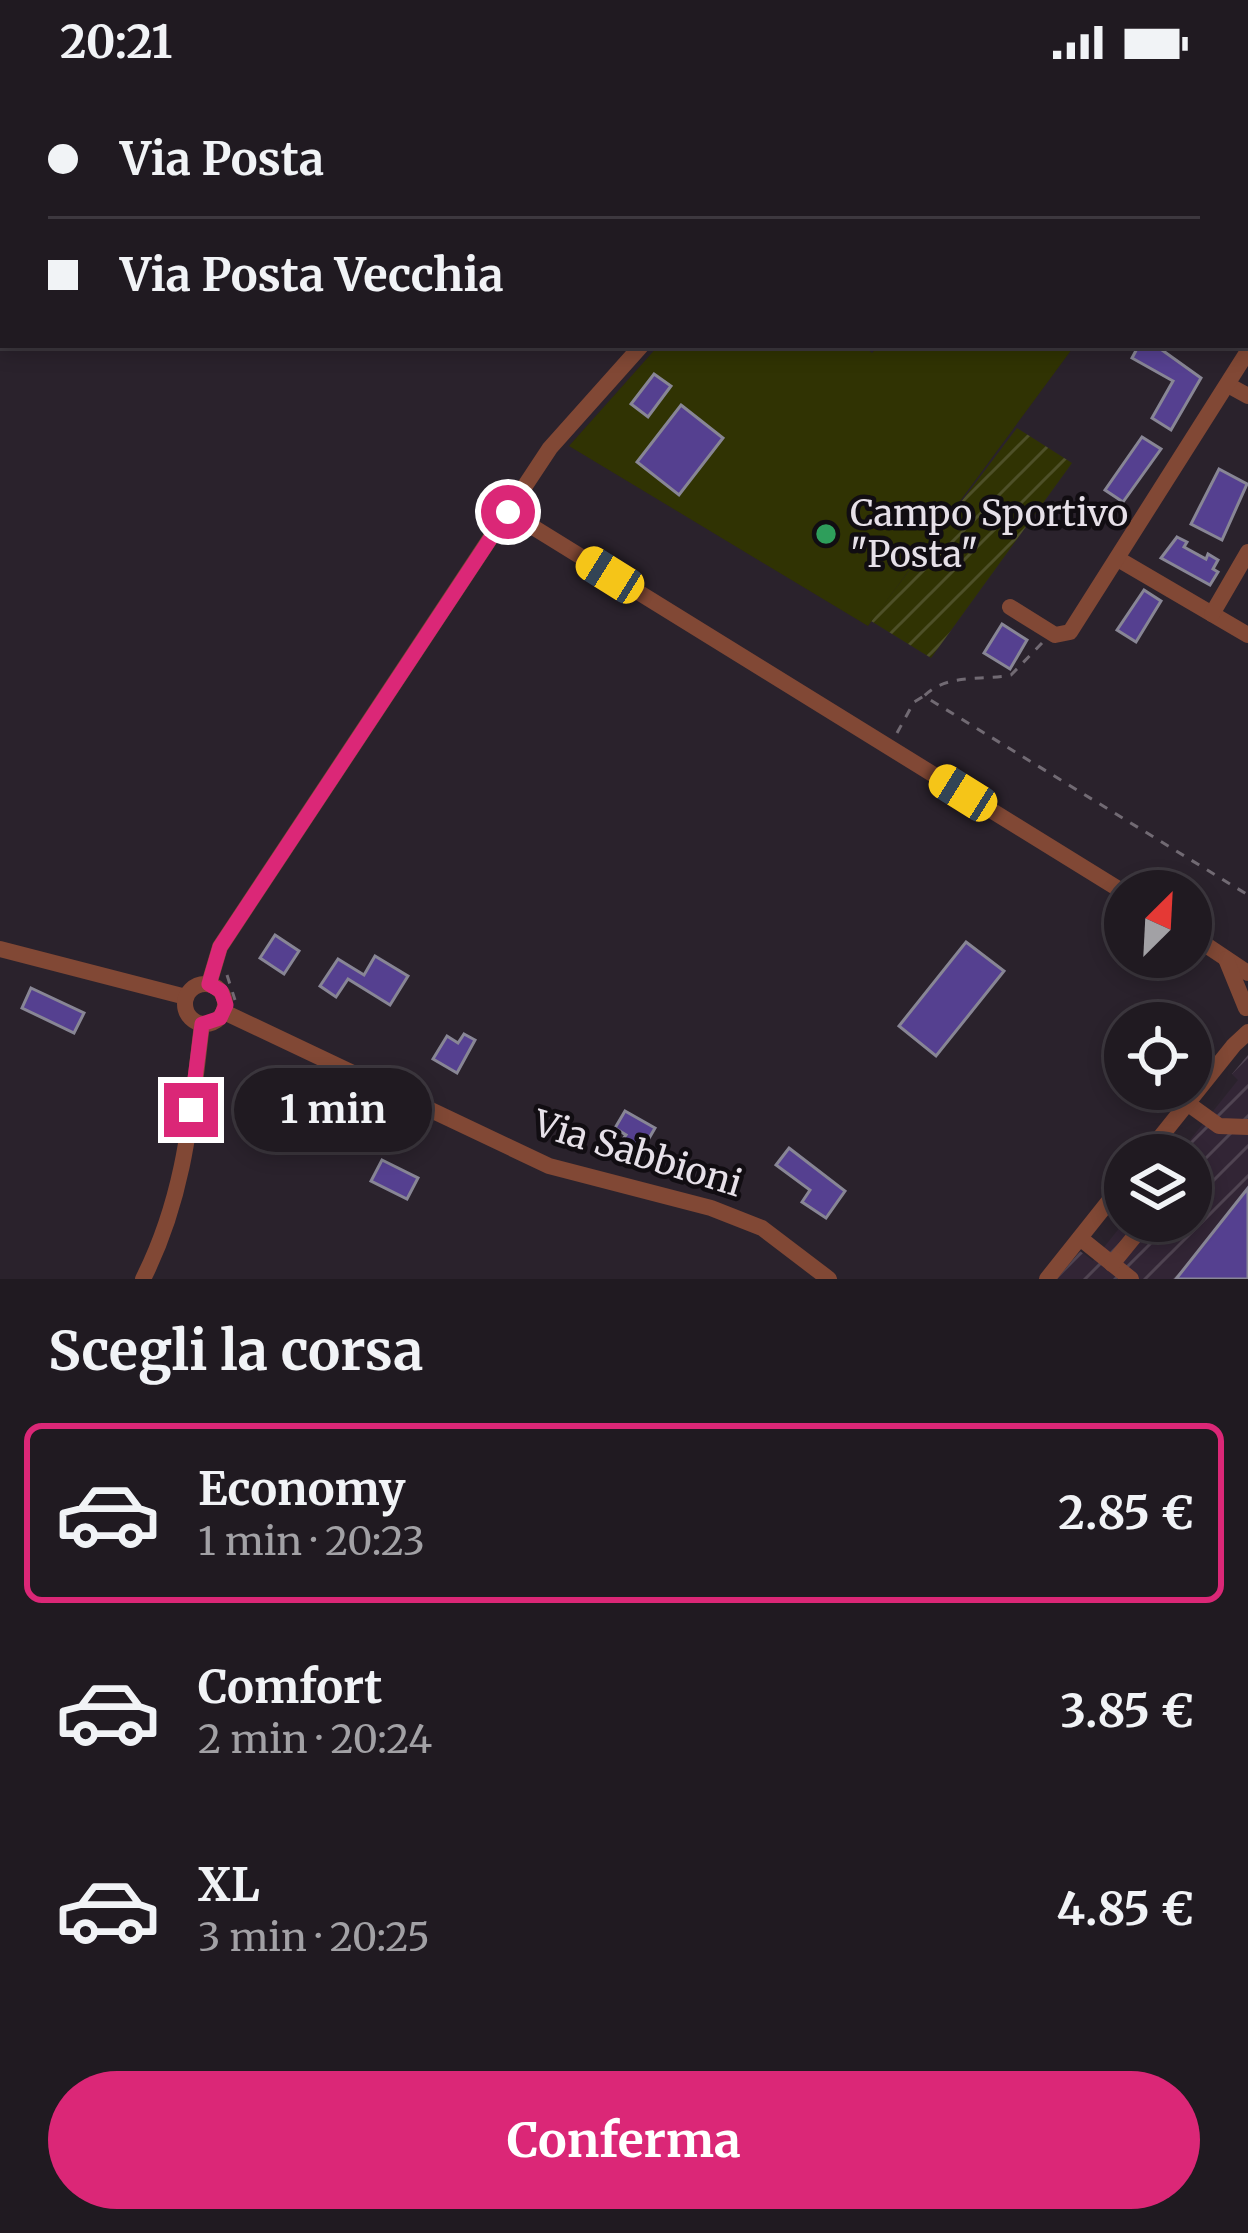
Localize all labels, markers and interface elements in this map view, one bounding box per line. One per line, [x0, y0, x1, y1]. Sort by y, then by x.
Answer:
text: 20:21 [60, 14, 172, 70]
text: Via Posta [120, 131, 324, 187]
text: Via Posta Vecchia [120, 247, 504, 303]
route start [481, 485, 535, 539]
place label: Campo Sportivo "Posta" [850, 491, 1128, 577]
marker: Campo Sportivo "Posta" [813, 521, 839, 547]
car [570, 541, 650, 609]
car [923, 759, 1003, 827]
north arrow [1104, 870, 1212, 978]
map controls [1104, 870, 1212, 1242]
button: locate [1104, 1002, 1212, 1110]
callout: 1 min [233, 1068, 431, 1152]
route end [164, 1083, 218, 1137]
text: 1 min [280, 1085, 386, 1134]
street label: Via Sabbioni [527, 1100, 747, 1206]
button: layers [1104, 1134, 1212, 1242]
text: Scegli la corsa [48, 1317, 423, 1385]
icon: car [54, 1459, 162, 1567]
text: Economy [198, 1461, 406, 1517]
text: 2.85 € [1058, 1485, 1194, 1541]
text: 1 min · 20:23 [198, 1517, 425, 1566]
icon: car [54, 1657, 162, 1765]
text: Comfort [198, 1659, 382, 1715]
text: 3.85 € [1060, 1683, 1194, 1739]
text: 2 min · 20:24 [198, 1715, 432, 1764]
icon: car [54, 1855, 162, 1963]
text: XL [198, 1857, 260, 1913]
text: 4.85 € [1056, 1881, 1194, 1937]
text: 3 min · 20:25 [198, 1913, 430, 1962]
button: Conferma [48, 2071, 1200, 2209]

